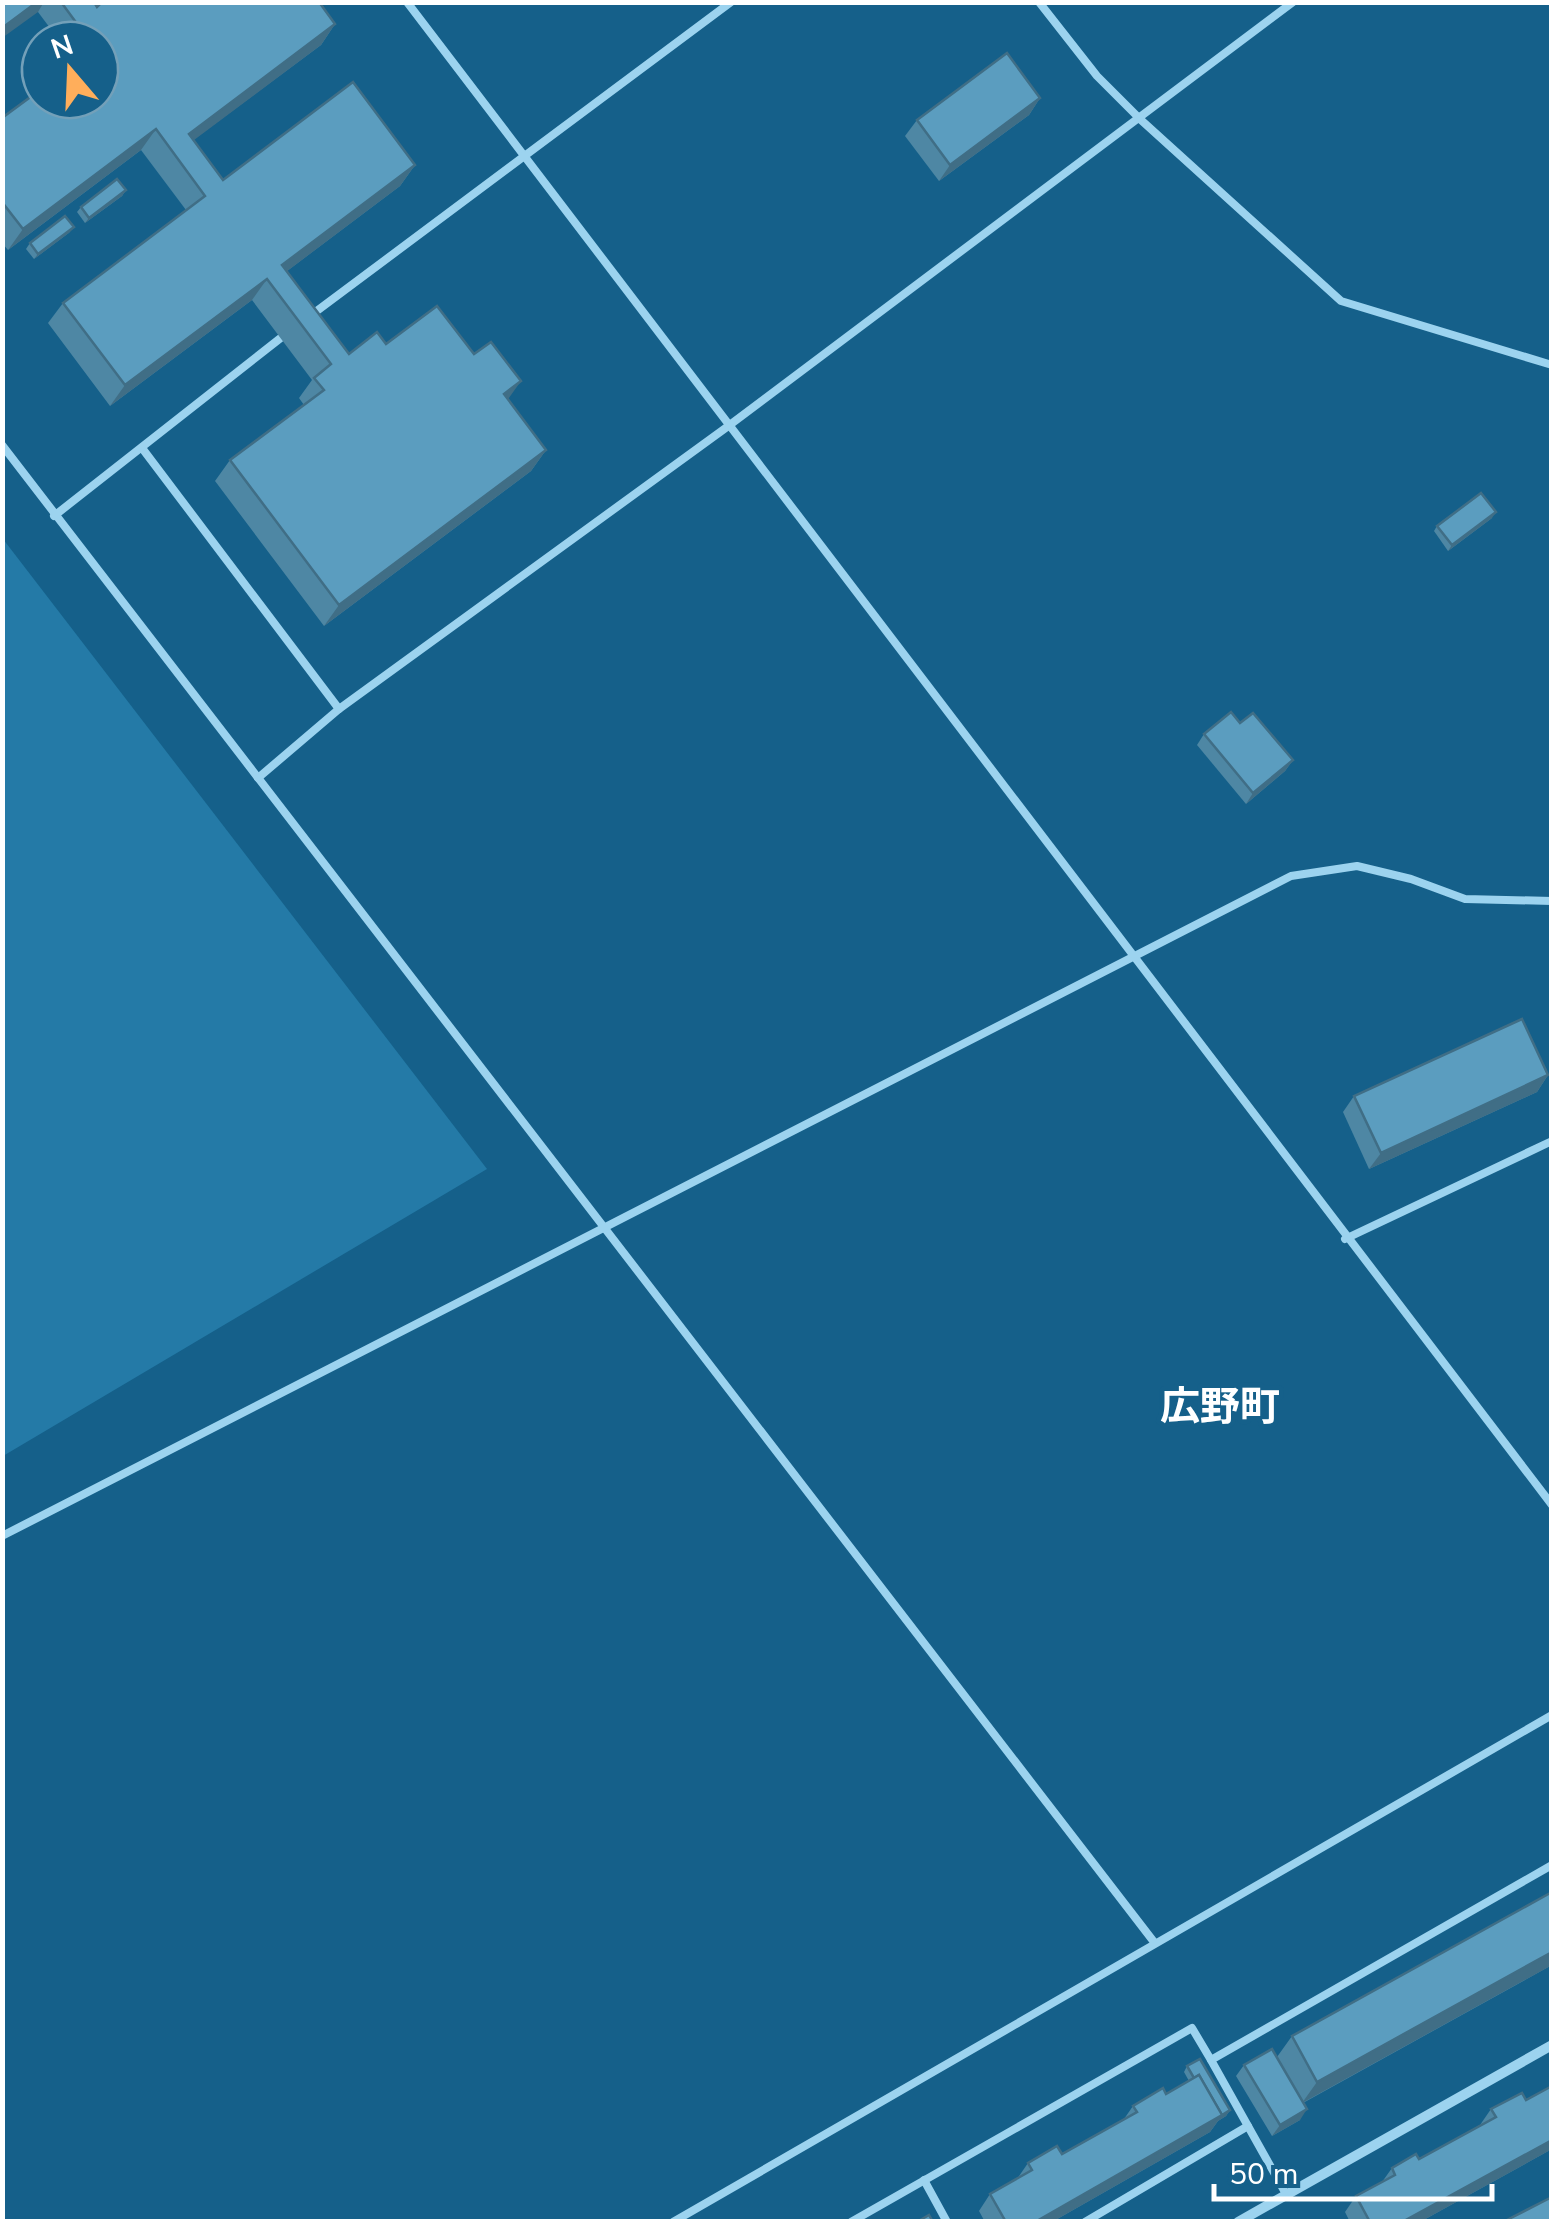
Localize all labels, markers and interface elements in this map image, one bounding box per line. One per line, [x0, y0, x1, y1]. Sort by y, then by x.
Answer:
north arrow [20, 20, 120, 120]
text: N [46, 26, 78, 69]
district label: 広野町 [1160, 1380, 1280, 1434]
scale bar [1214, 2139, 1492, 2201]
text: 50 m [1229, 2154, 1298, 2195]

